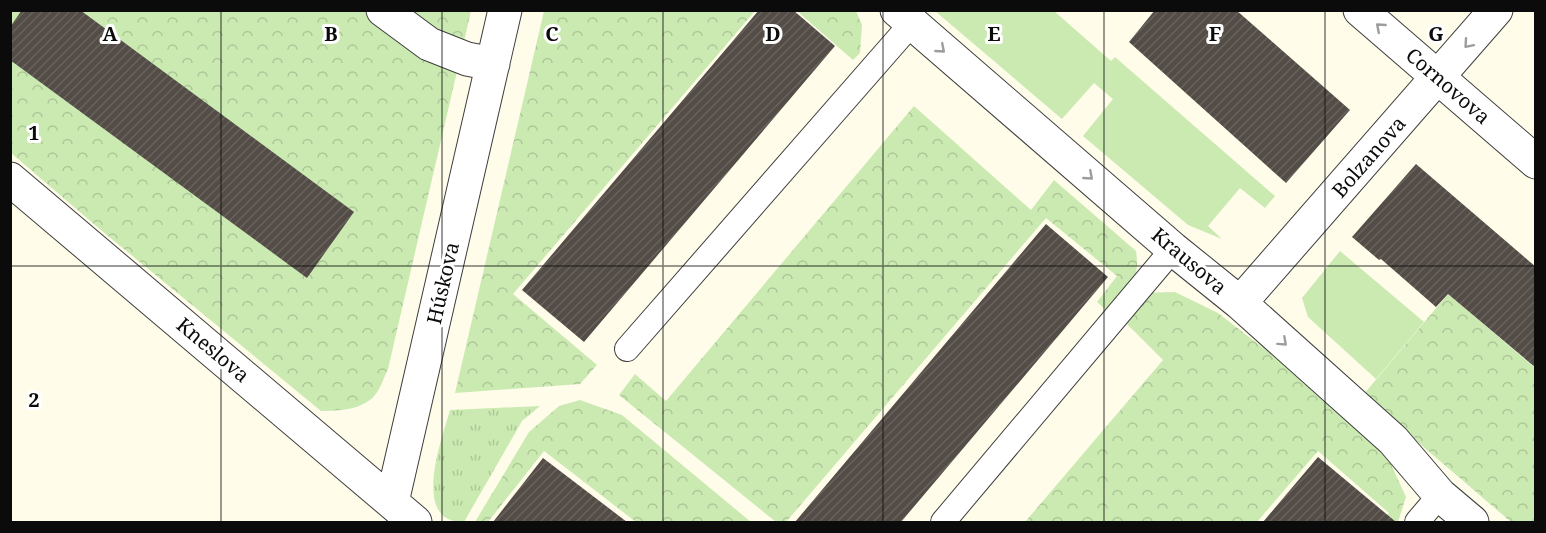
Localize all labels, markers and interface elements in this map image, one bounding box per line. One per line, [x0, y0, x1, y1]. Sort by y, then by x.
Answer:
text: A [102, 20, 118, 47]
text: B [324, 20, 338, 47]
text: C [545, 20, 559, 47]
text: D [765, 20, 781, 47]
text: E [987, 20, 1001, 47]
text: F [1209, 20, 1221, 47]
text: G [1428, 20, 1444, 47]
one-way arrow [1376, 24, 1387, 35]
one-way arrow [1464, 37, 1475, 48]
street label: Cornovova [1400, 41, 1496, 130]
one-way arrow [934, 42, 945, 53]
street label: Bolzanova [1326, 110, 1411, 203]
text: 1 [28, 119, 40, 146]
one-way arrow [1082, 169, 1093, 180]
street label: Krausova [1146, 221, 1233, 300]
street label: Húskova [420, 239, 465, 326]
street label: Kneslova [171, 311, 255, 388]
one-way arrow [1276, 335, 1287, 346]
text: 2 [28, 386, 40, 413]

